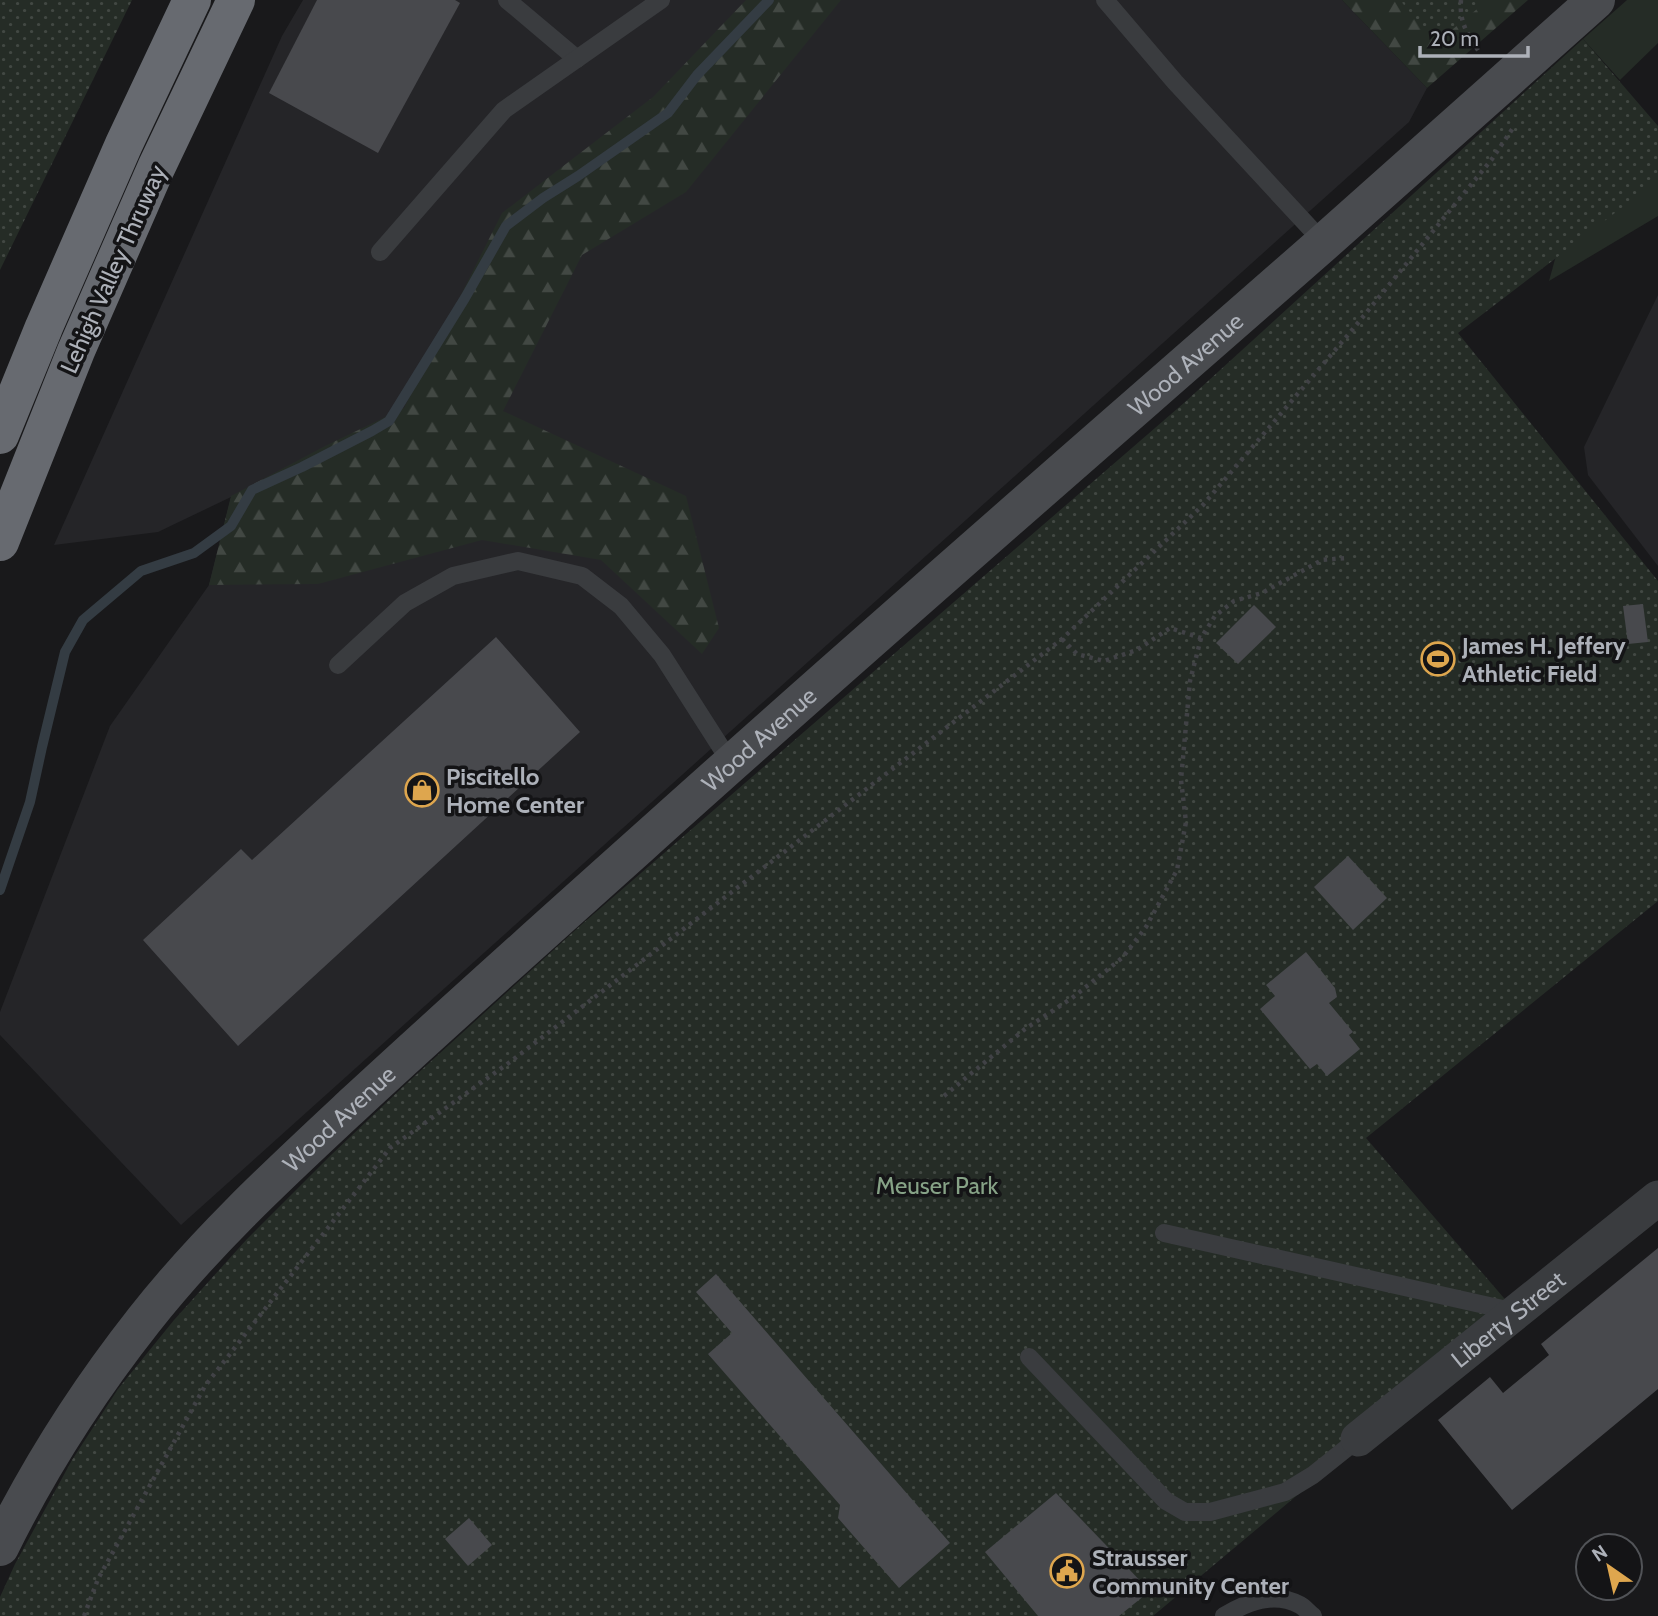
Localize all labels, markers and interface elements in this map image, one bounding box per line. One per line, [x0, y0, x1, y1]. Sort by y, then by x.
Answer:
scale bar [1420, 14, 1528, 58]
text: 20 m [1430, 26, 1479, 51]
street label: Lehigh Valley Thruway [54, 160, 172, 378]
street label: Wood Avenue [1122, 306, 1249, 422]
place label: James H. Jeffery Athletic Field [1461, 631, 1626, 688]
sports icon: James H. Jeffery Athletic Field [1419, 640, 1457, 678]
street label: Wood Avenue [696, 680, 822, 797]
place label: Piscitello Home Center [446, 762, 584, 819]
shop icon: Piscitello Home Center [403, 771, 441, 809]
street label: Wood Avenue [277, 1059, 401, 1178]
park label: Meuser Park [876, 1171, 999, 1200]
street label: Liberty Street [1445, 1264, 1570, 1373]
north arrow [1574, 1532, 1644, 1602]
text: N [1588, 1540, 1612, 1567]
place label: Strausser Community Center [1092, 1543, 1289, 1600]
public building icon: Strausser Community Center [1048, 1552, 1086, 1590]

